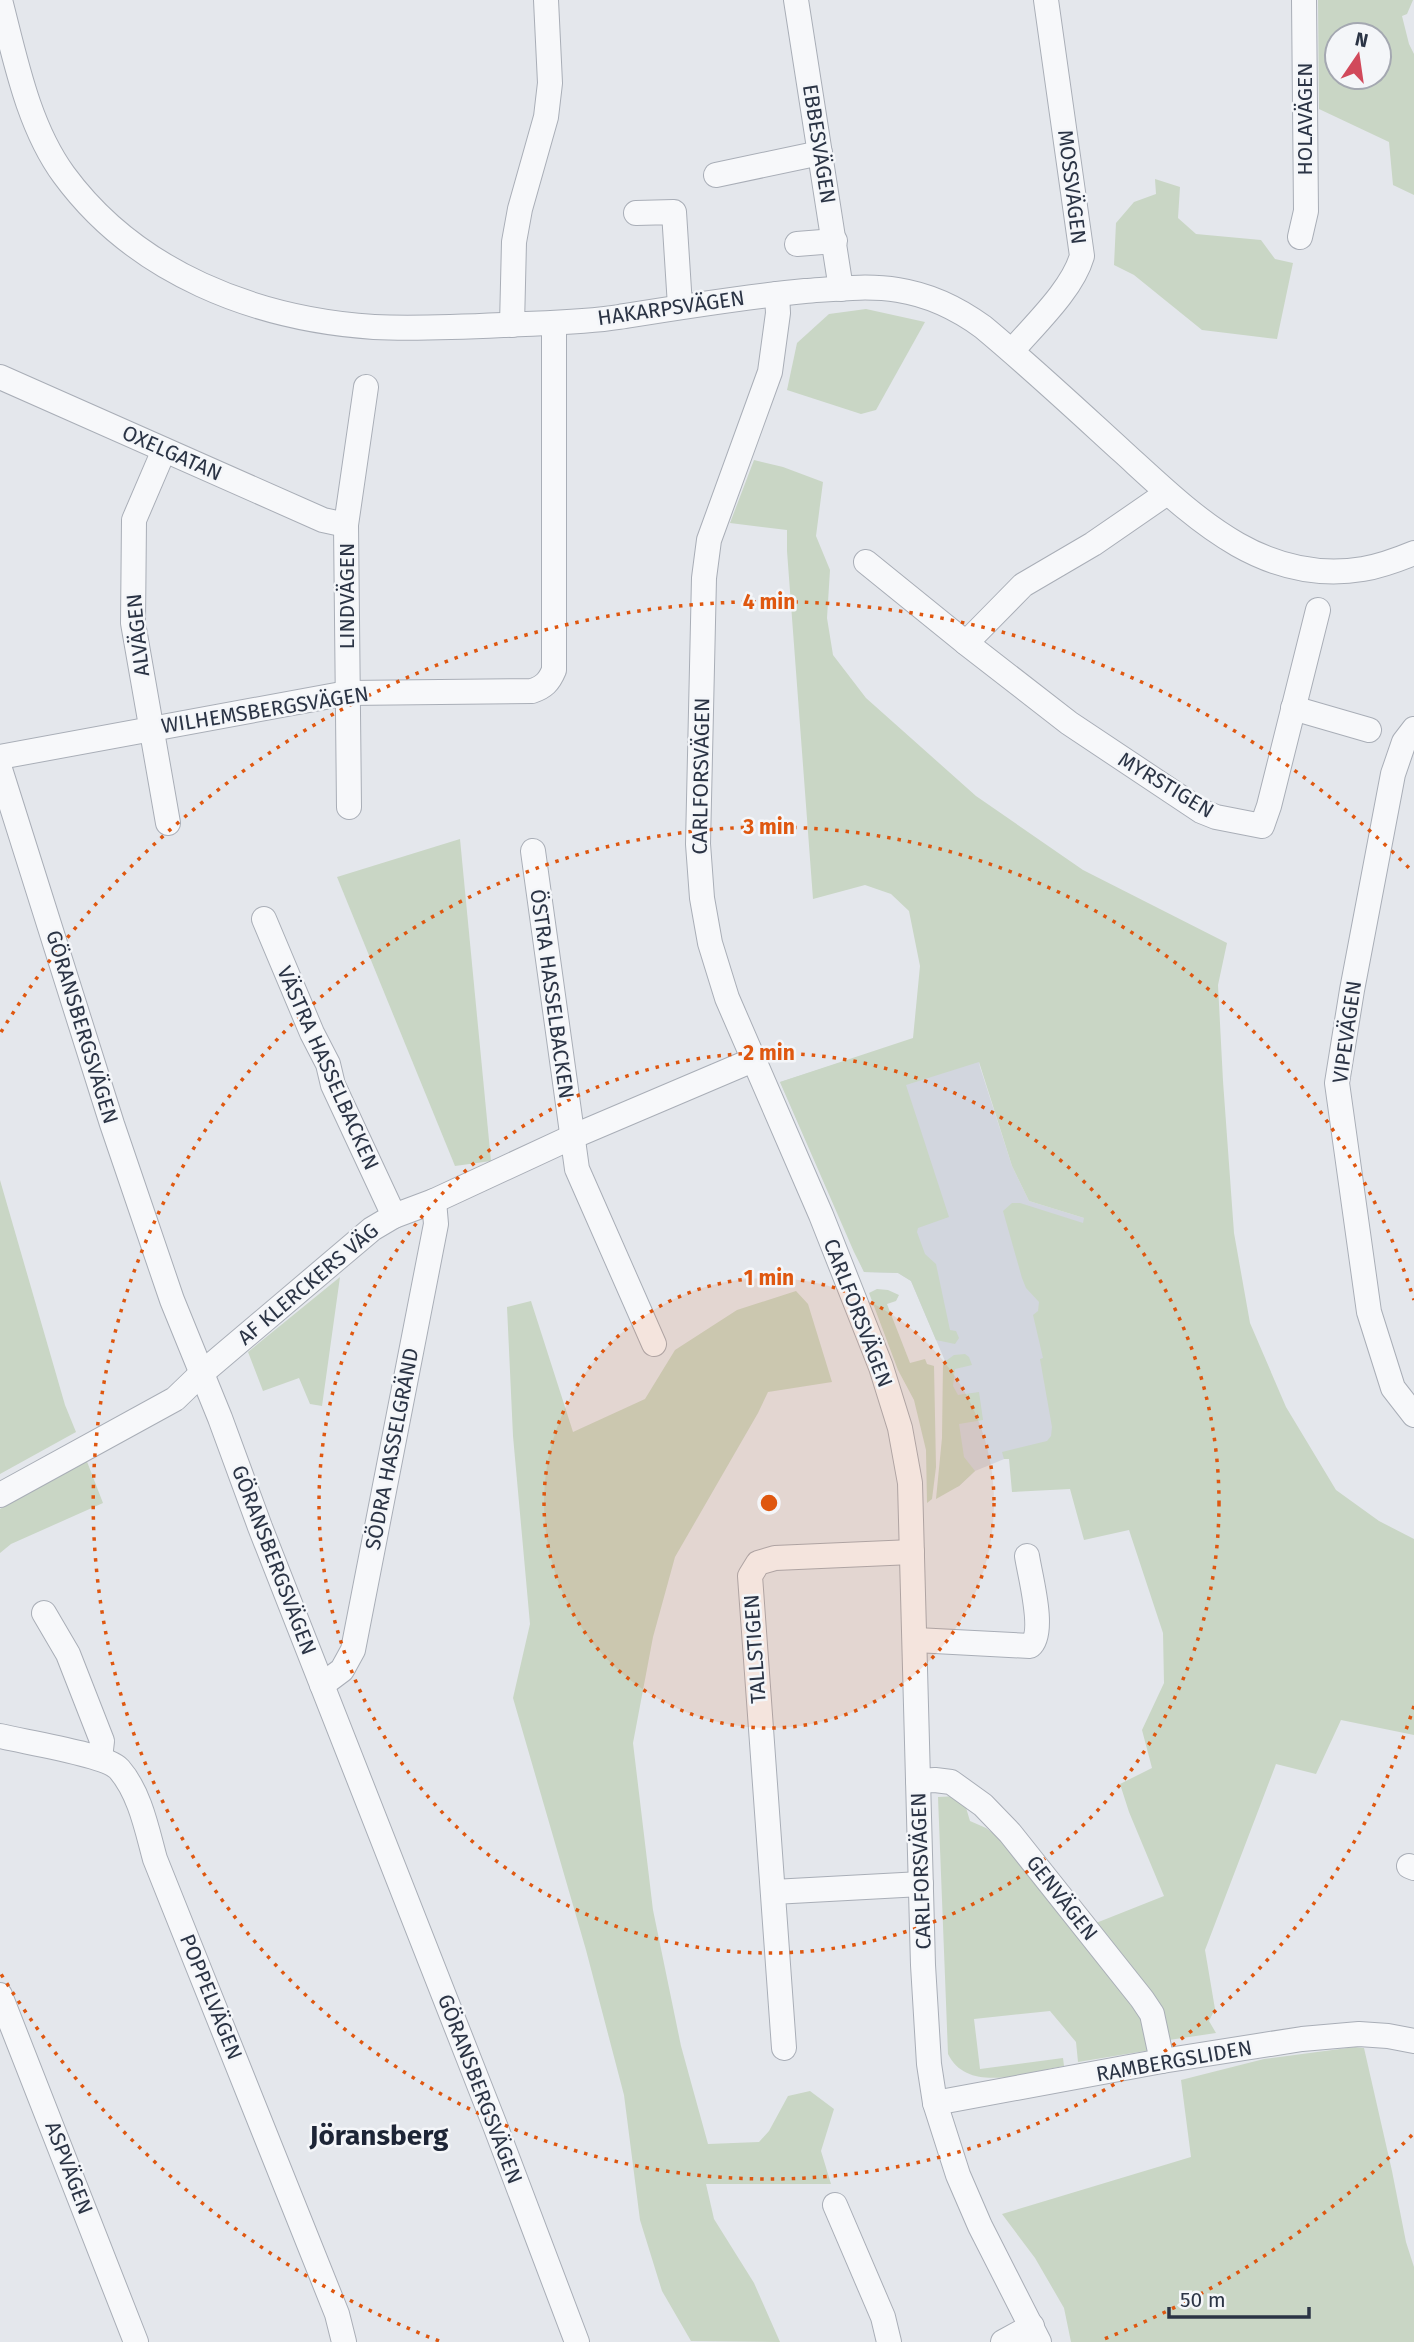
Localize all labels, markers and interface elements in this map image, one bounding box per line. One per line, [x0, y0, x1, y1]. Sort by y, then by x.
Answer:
north arrow [1323, 21, 1393, 91]
text: N [1353, 27, 1370, 53]
street label: HOLAVÄGEN [1292, 62, 1318, 176]
street label: EBBESVÄGEN [797, 82, 841, 206]
street label: MOSSVÄGEN [1052, 128, 1092, 246]
street label: HAKARPSVÄGEN [596, 285, 746, 331]
street label: OXELGATAN [118, 419, 226, 487]
street label: LINDVÄGEN [334, 543, 360, 649]
text: 4 min [743, 589, 795, 615]
street label: ALVÄGEN [121, 592, 155, 678]
street label: WILHEMSBERGSVÄGEN [159, 681, 371, 739]
street label: CARLFORSVÄGEN [687, 697, 715, 855]
street label: MYRSTIGEN [1113, 746, 1219, 824]
text: 3 min [742, 814, 795, 840]
street label: ÖSTRA HASSELBACKEN [524, 887, 580, 1101]
street label: GÖRANSBERGSVÄGEN [40, 927, 124, 1127]
street label: VÄSTRA HASSELBACKEN [271, 962, 385, 1174]
street label: VIPEVÄGEN [1327, 979, 1367, 1085]
text: 2 min [743, 1040, 795, 1066]
street label: AF KLERCKERS VÄG [232, 1218, 384, 1350]
street label: CARLFORSVÄGEN [818, 1235, 898, 1391]
text: 1 min [744, 1265, 794, 1291]
street label: SÖDRA HASSELGRÄND [360, 1346, 424, 1552]
street label: GÖRANSBERGSVÄGEN [226, 1461, 322, 1659]
centre of rings [757, 1491, 781, 1515]
street label: TALLSTIGEN [738, 1594, 772, 1704]
street label: CARLFORSVÄGEN [905, 1792, 937, 1950]
street label: GENVÄGEN [1021, 1850, 1103, 1946]
street label: POPPELVÄGEN [174, 1930, 248, 2064]
street label: GÖRANSBERGSVÄGEN [432, 1990, 528, 2188]
street label: RAMBERGSLIDEN [1094, 2034, 1254, 2088]
street label: ASPVÄGEN [39, 2118, 99, 2218]
district label: Jöransberg [309, 2119, 449, 2152]
scale bar [1169, 2276, 1309, 2320]
text: 50 m [1180, 2287, 1226, 2313]

